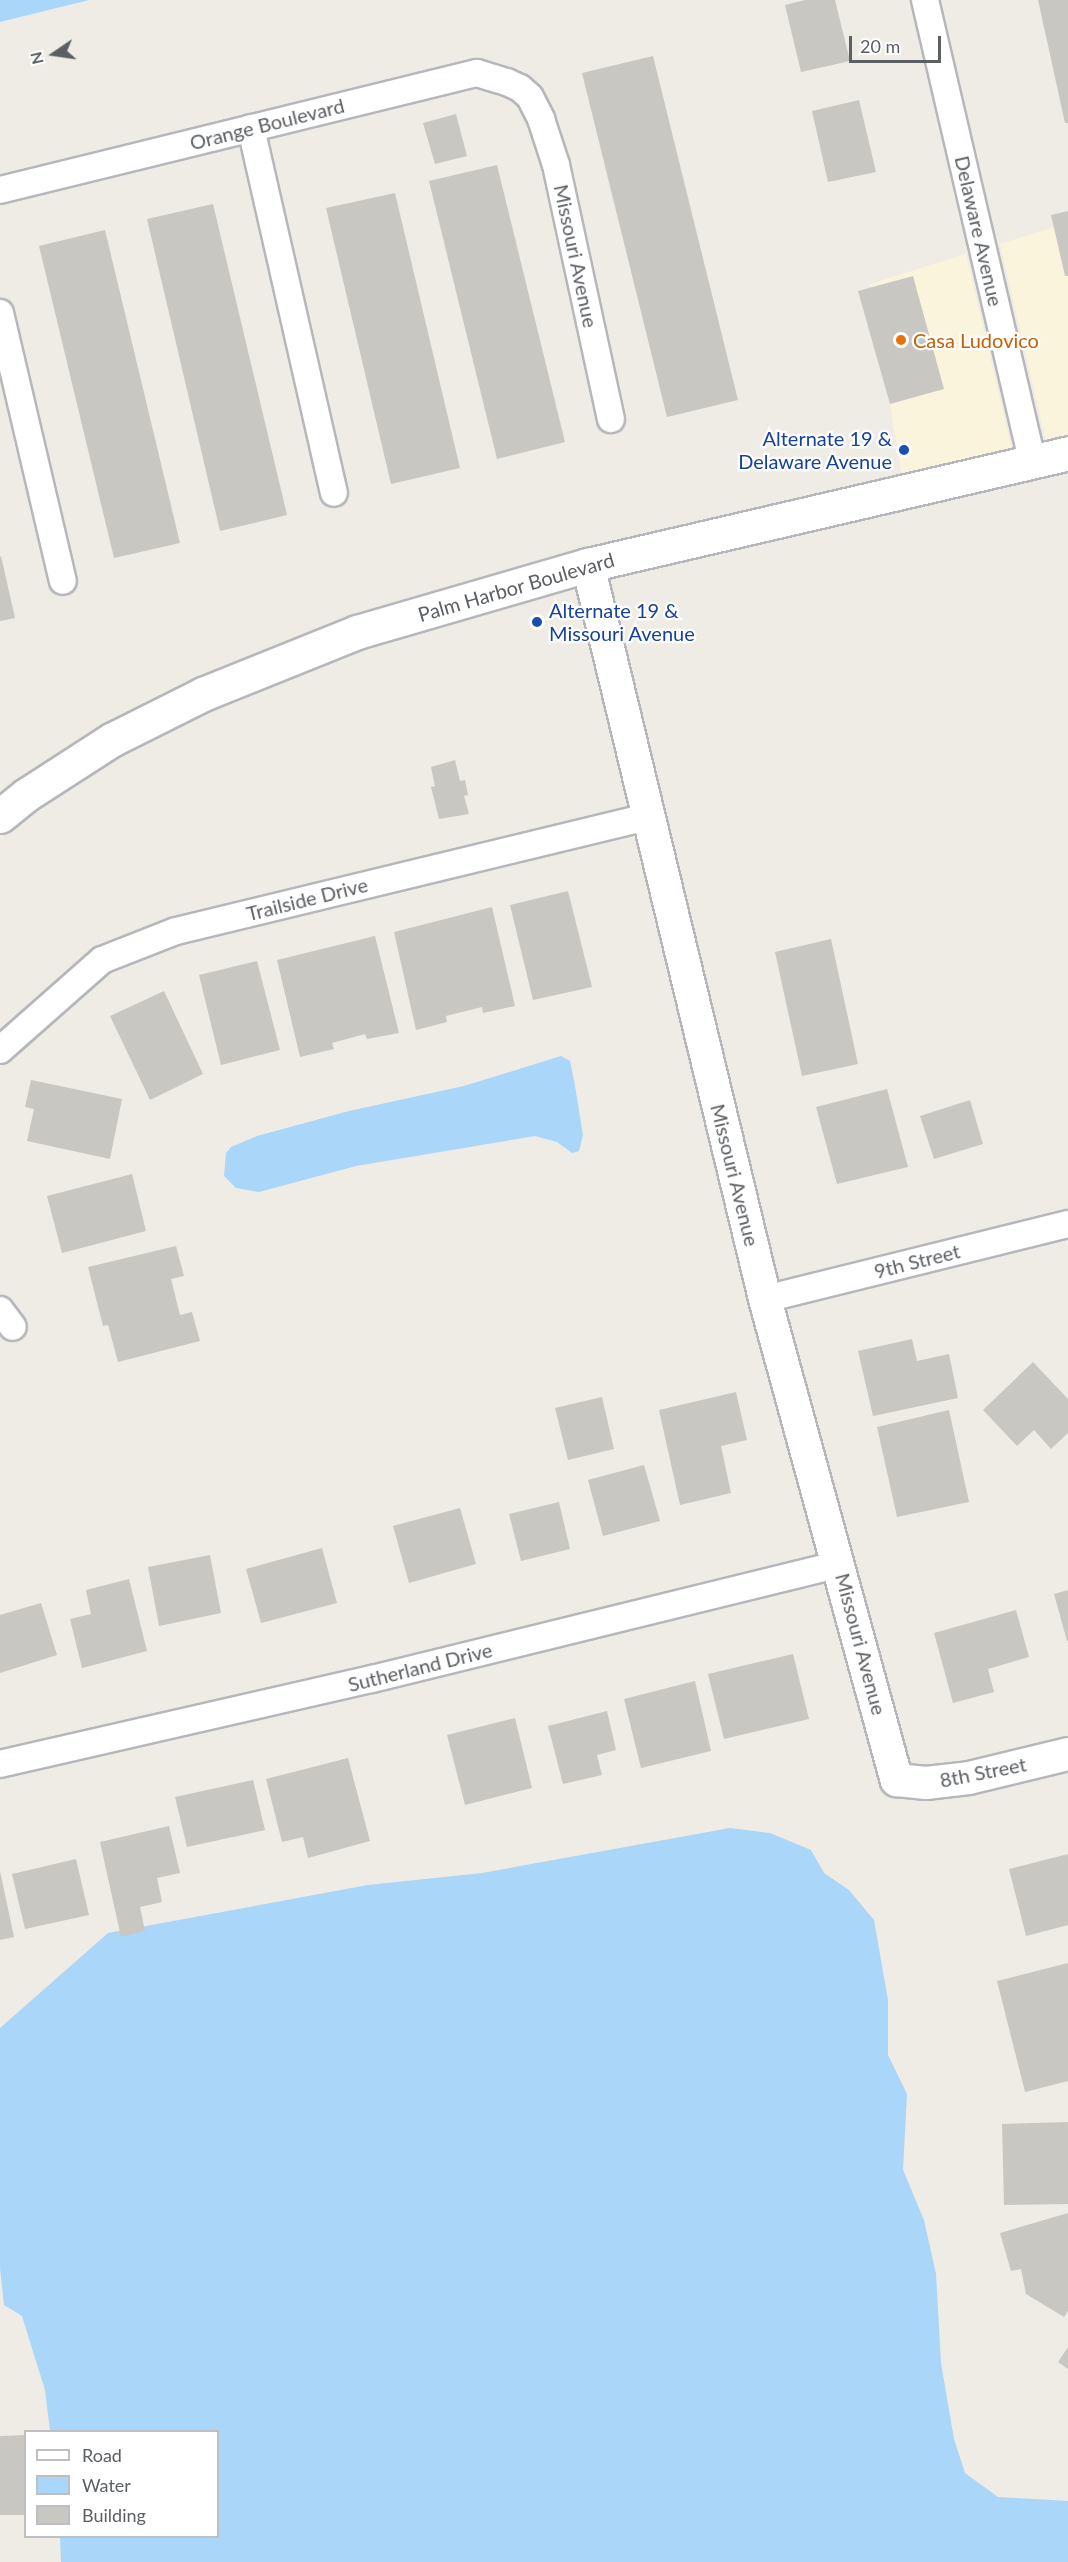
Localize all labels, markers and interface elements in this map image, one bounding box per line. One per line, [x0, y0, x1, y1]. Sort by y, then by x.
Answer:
north arrow [24, 24, 84, 84]
scale bar [852, 24, 944, 62]
text: 20 m [860, 35, 900, 57]
text: N [25, 50, 47, 66]
street label: Orange Boulevard [187, 93, 347, 155]
street label: Delaware Avenue [950, 153, 1008, 309]
street label: Missouri Avenue [549, 182, 603, 330]
place label: Casa Ludovico [913, 328, 1039, 352]
marker: Casa Ludovico [894, 333, 908, 347]
place label: Alternate 19 & Delaware Avenue [737, 426, 892, 473]
marker: Alternate 19 & Delaware Avenue [897, 443, 911, 457]
street label: Palm Harbor Boulevard [415, 547, 617, 627]
place label: Alternate 19 & Missouri Avenue [549, 598, 695, 645]
marker: Alternate 19 & Missouri Avenue [530, 615, 544, 629]
street label: Trailside Drive [244, 872, 370, 926]
street label: Missouri Avenue [706, 1101, 764, 1249]
street label: 9th Street [872, 1239, 962, 1283]
street label: Missouri Avenue [830, 1570, 892, 1718]
street label: Sutherland Drive [345, 1637, 495, 1697]
street label: 8th Street [938, 1752, 1028, 1792]
legend [24, 2430, 219, 2538]
text: Road [82, 2444, 122, 2466]
text: Water [82, 2474, 131, 2496]
text: Building [82, 2504, 146, 2526]

